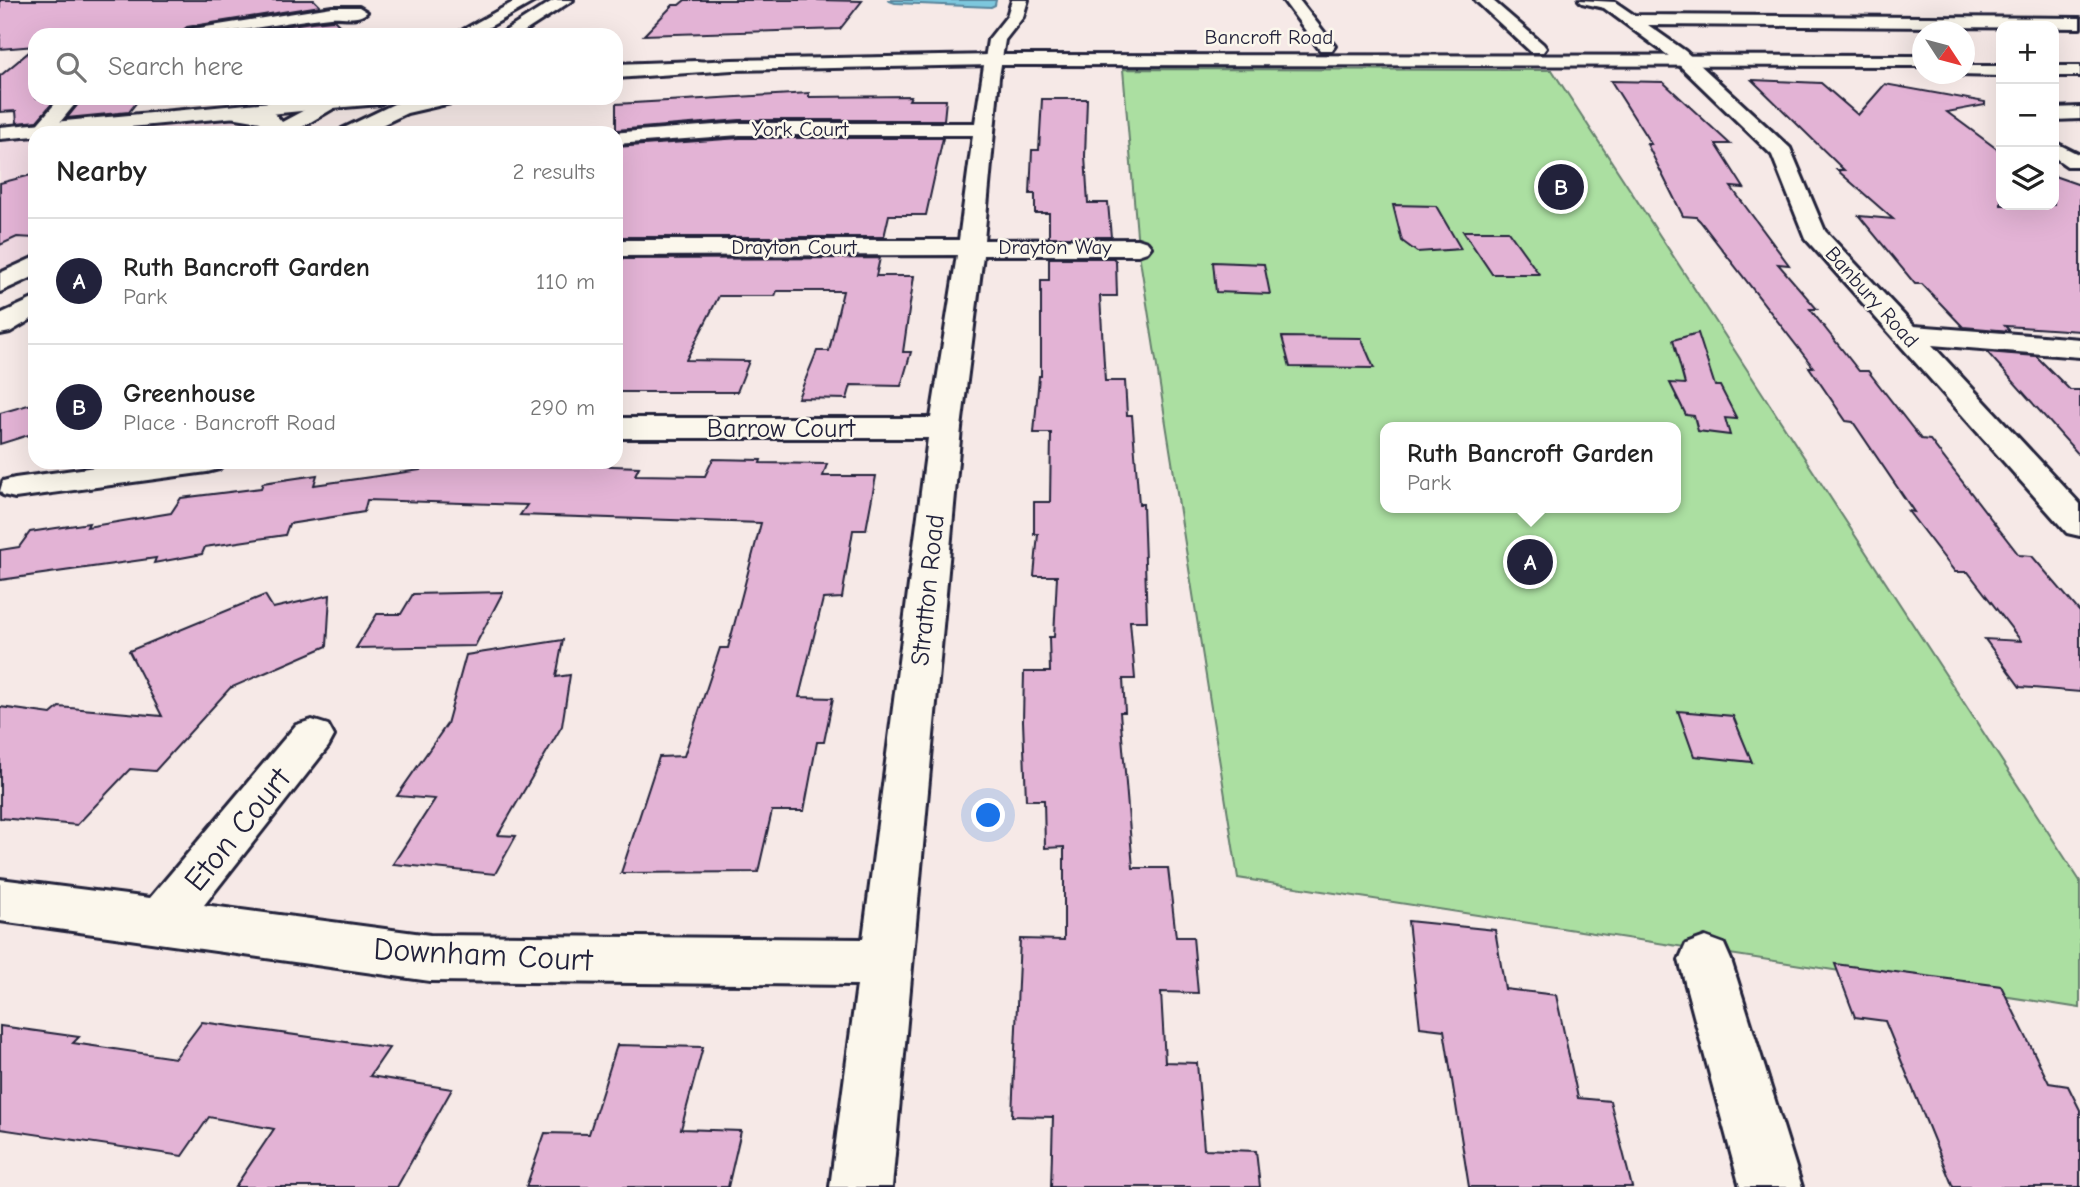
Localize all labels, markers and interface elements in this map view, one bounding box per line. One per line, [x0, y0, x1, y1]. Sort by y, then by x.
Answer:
north arrow [1912, 21, 1975, 84]
map controls [1996, 21, 2059, 210]
button: + [1996, 21, 2059, 84]
street label: Bancroft Road [1205, 25, 1333, 49]
search box [28, 28, 623, 105]
icon: search [52, 48, 90, 86]
text: Search here [108, 52, 243, 82]
button: − [1996, 84, 2059, 147]
street label: York Court [752, 117, 849, 141]
button: layers [1996, 147, 2059, 210]
text: Nearby [56, 154, 147, 189]
text: 2 results [513, 158, 595, 185]
pin: B [1538, 161, 1584, 213]
street label: Drayton Court [731, 235, 858, 259]
street label: Drayton Way [998, 235, 1112, 259]
street label: Banbury Road [1820, 242, 1924, 352]
text: Ruth Bancroft Garden [123, 253, 370, 283]
text: A [73, 268, 85, 295]
text: 110 m [536, 268, 595, 295]
text: Park [123, 283, 167, 310]
text: Greenhouse [123, 379, 255, 409]
text: B [72, 394, 86, 421]
text: 290 m [530, 394, 595, 421]
text: Place · Bancroft Road [123, 409, 336, 436]
street label: Barrow Court [707, 414, 857, 444]
popup [1380, 422, 1681, 513]
text: Ruth Bancroft Garden [1407, 439, 1654, 469]
text: Park [1407, 469, 1451, 496]
street label: Stratton Road [905, 513, 951, 667]
pin: A [1507, 536, 1553, 588]
street label: Eton Court [177, 760, 299, 898]
your location [971, 798, 1005, 832]
street label: Downham Court [373, 930, 594, 979]

